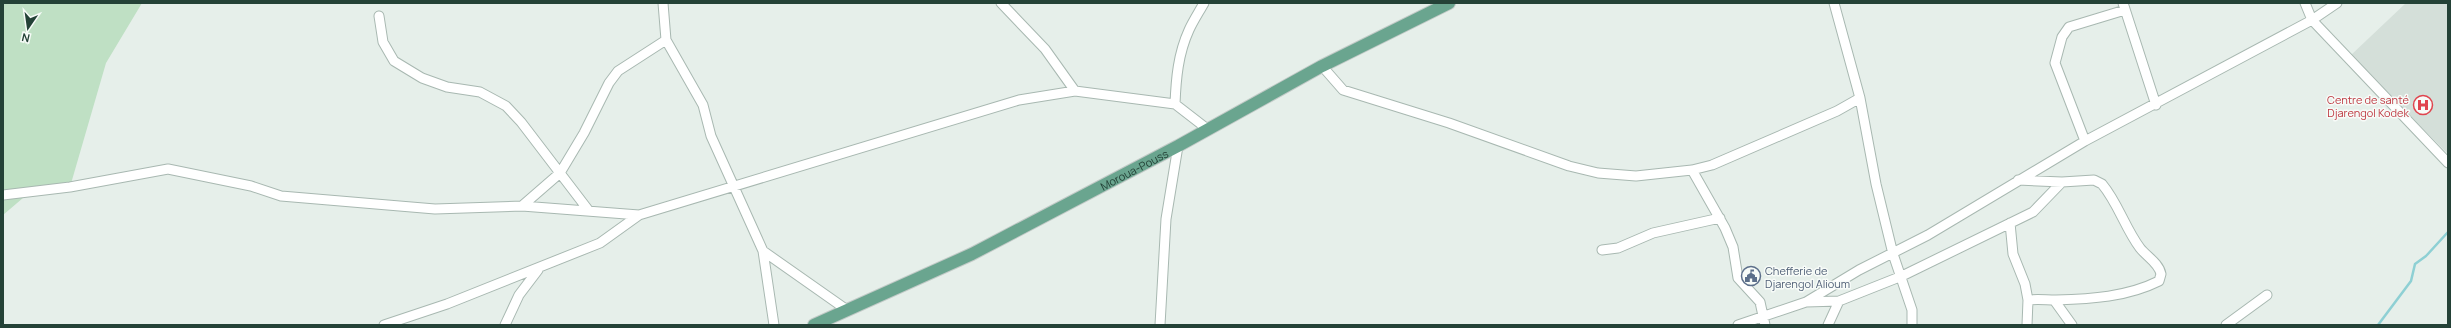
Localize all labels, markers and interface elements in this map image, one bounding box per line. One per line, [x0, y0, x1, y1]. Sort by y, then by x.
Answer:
north arrow [8, 8, 48, 48]
text: N [20, 30, 31, 46]
place label: Centre de santé Djarengol Kodek [2327, 92, 2410, 120]
hospital icon: Centre de santé Djarengol Kodek [2412, 94, 2434, 116]
street label: Moroua-Pouss [1097, 145, 1171, 193]
place label: Chefferie de Djarengol Alioum [1765, 263, 1850, 291]
public building icon: Chefferie de Djarengol Alioum [1740, 265, 1762, 287]

